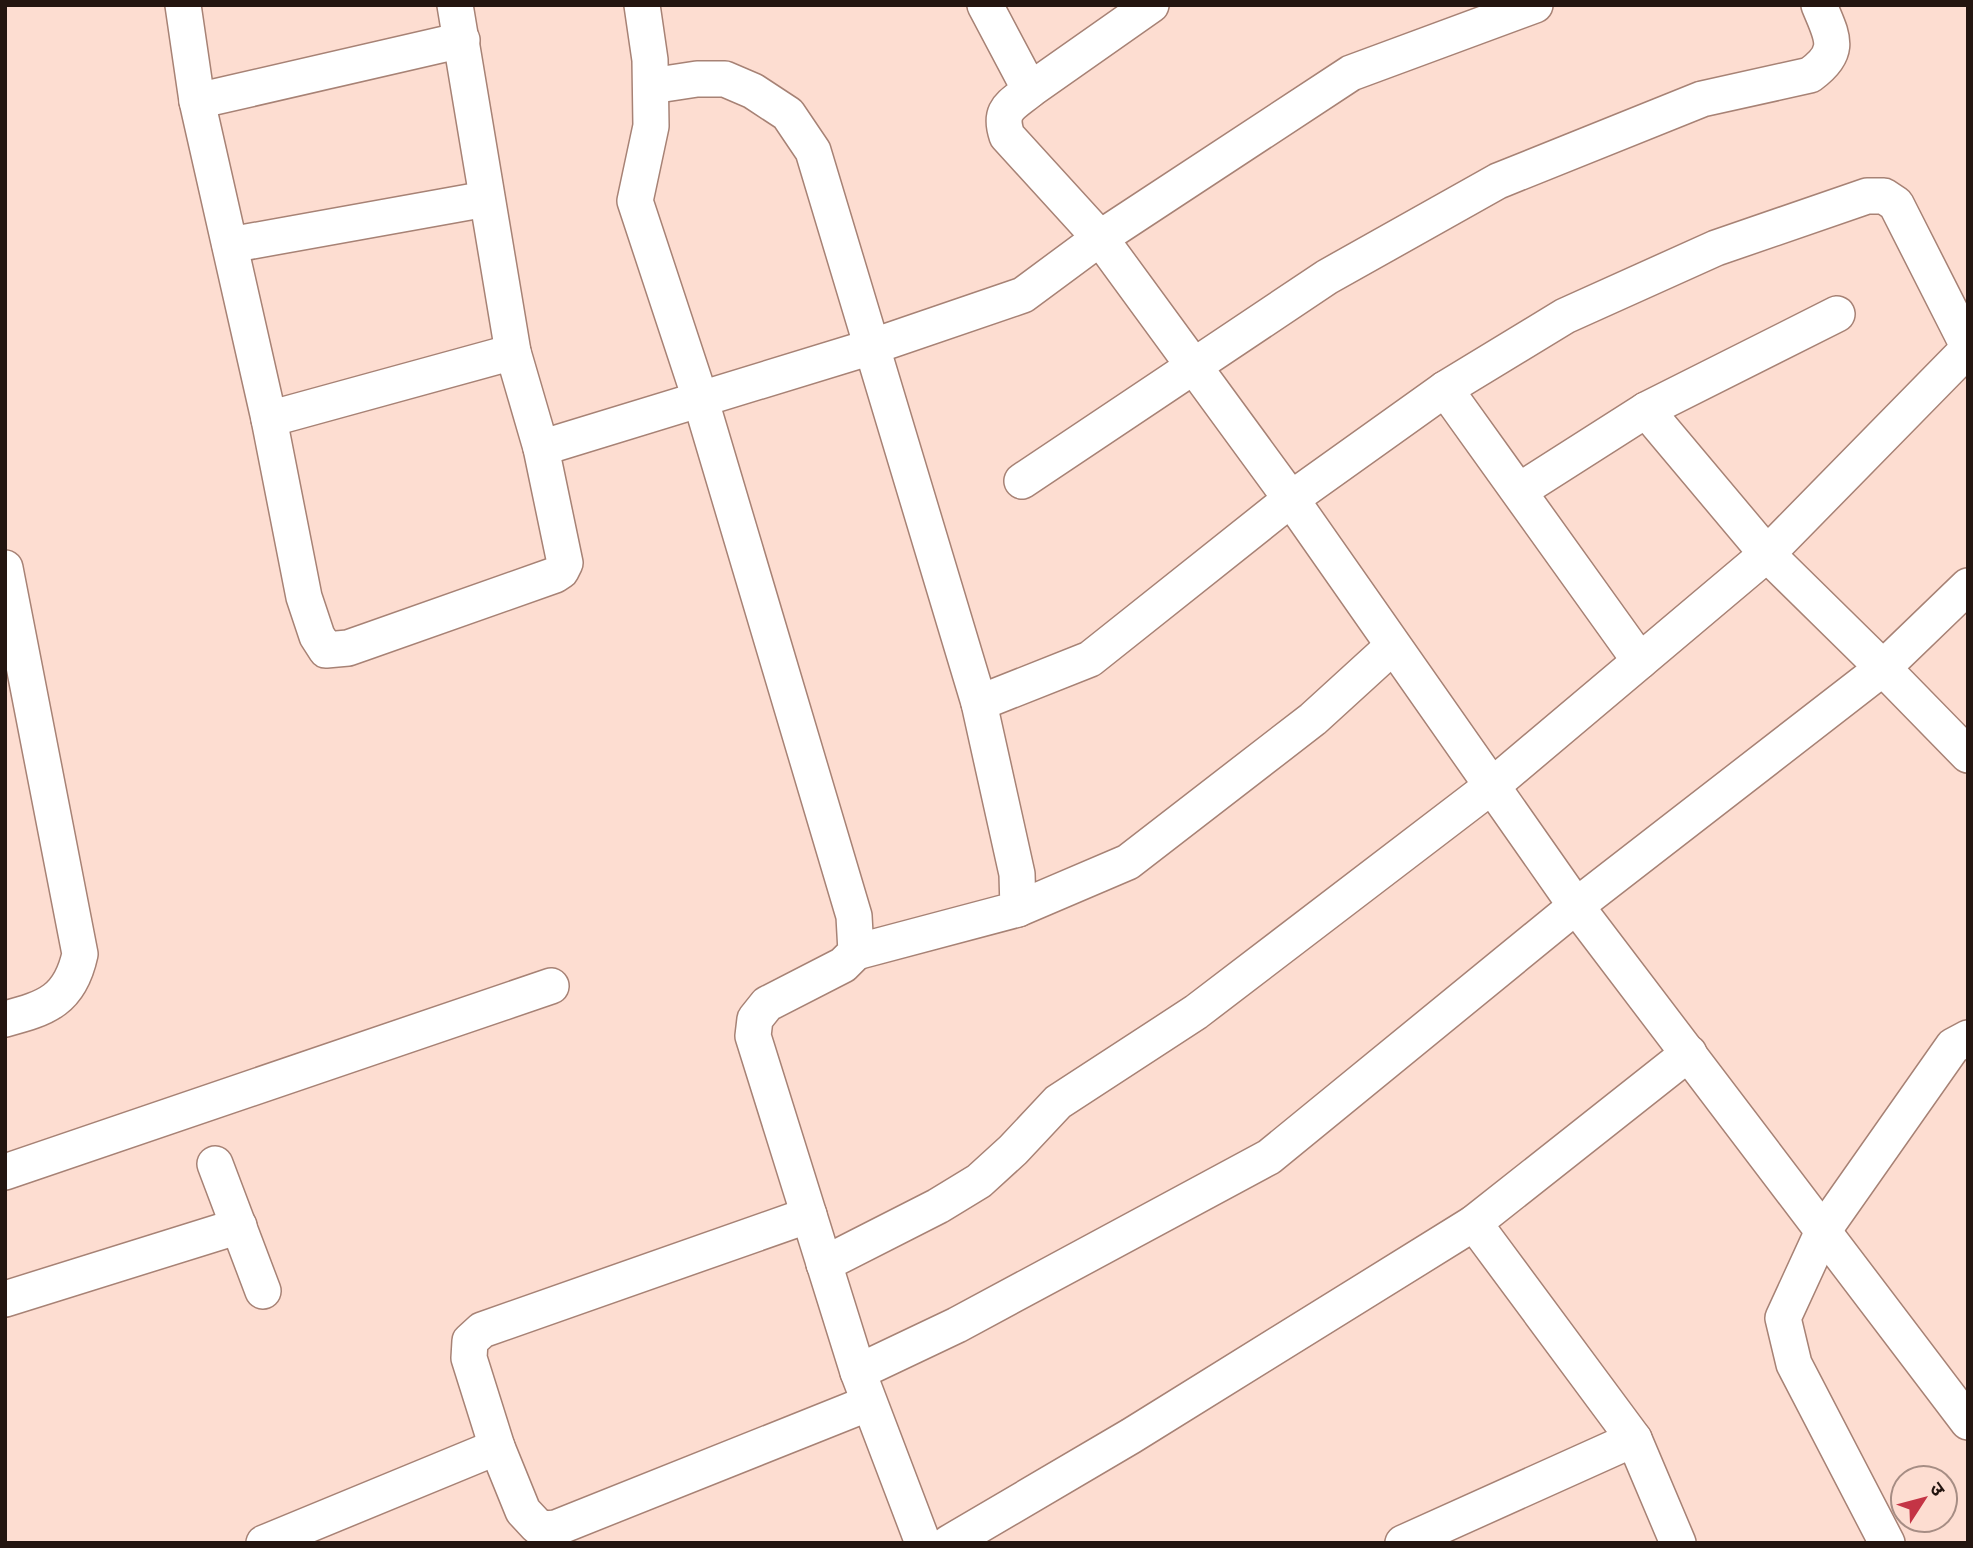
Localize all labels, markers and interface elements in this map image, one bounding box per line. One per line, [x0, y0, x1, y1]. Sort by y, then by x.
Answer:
north arrow [1889, 1464, 1959, 1534]
text: उ [1926, 1478, 1950, 1501]

